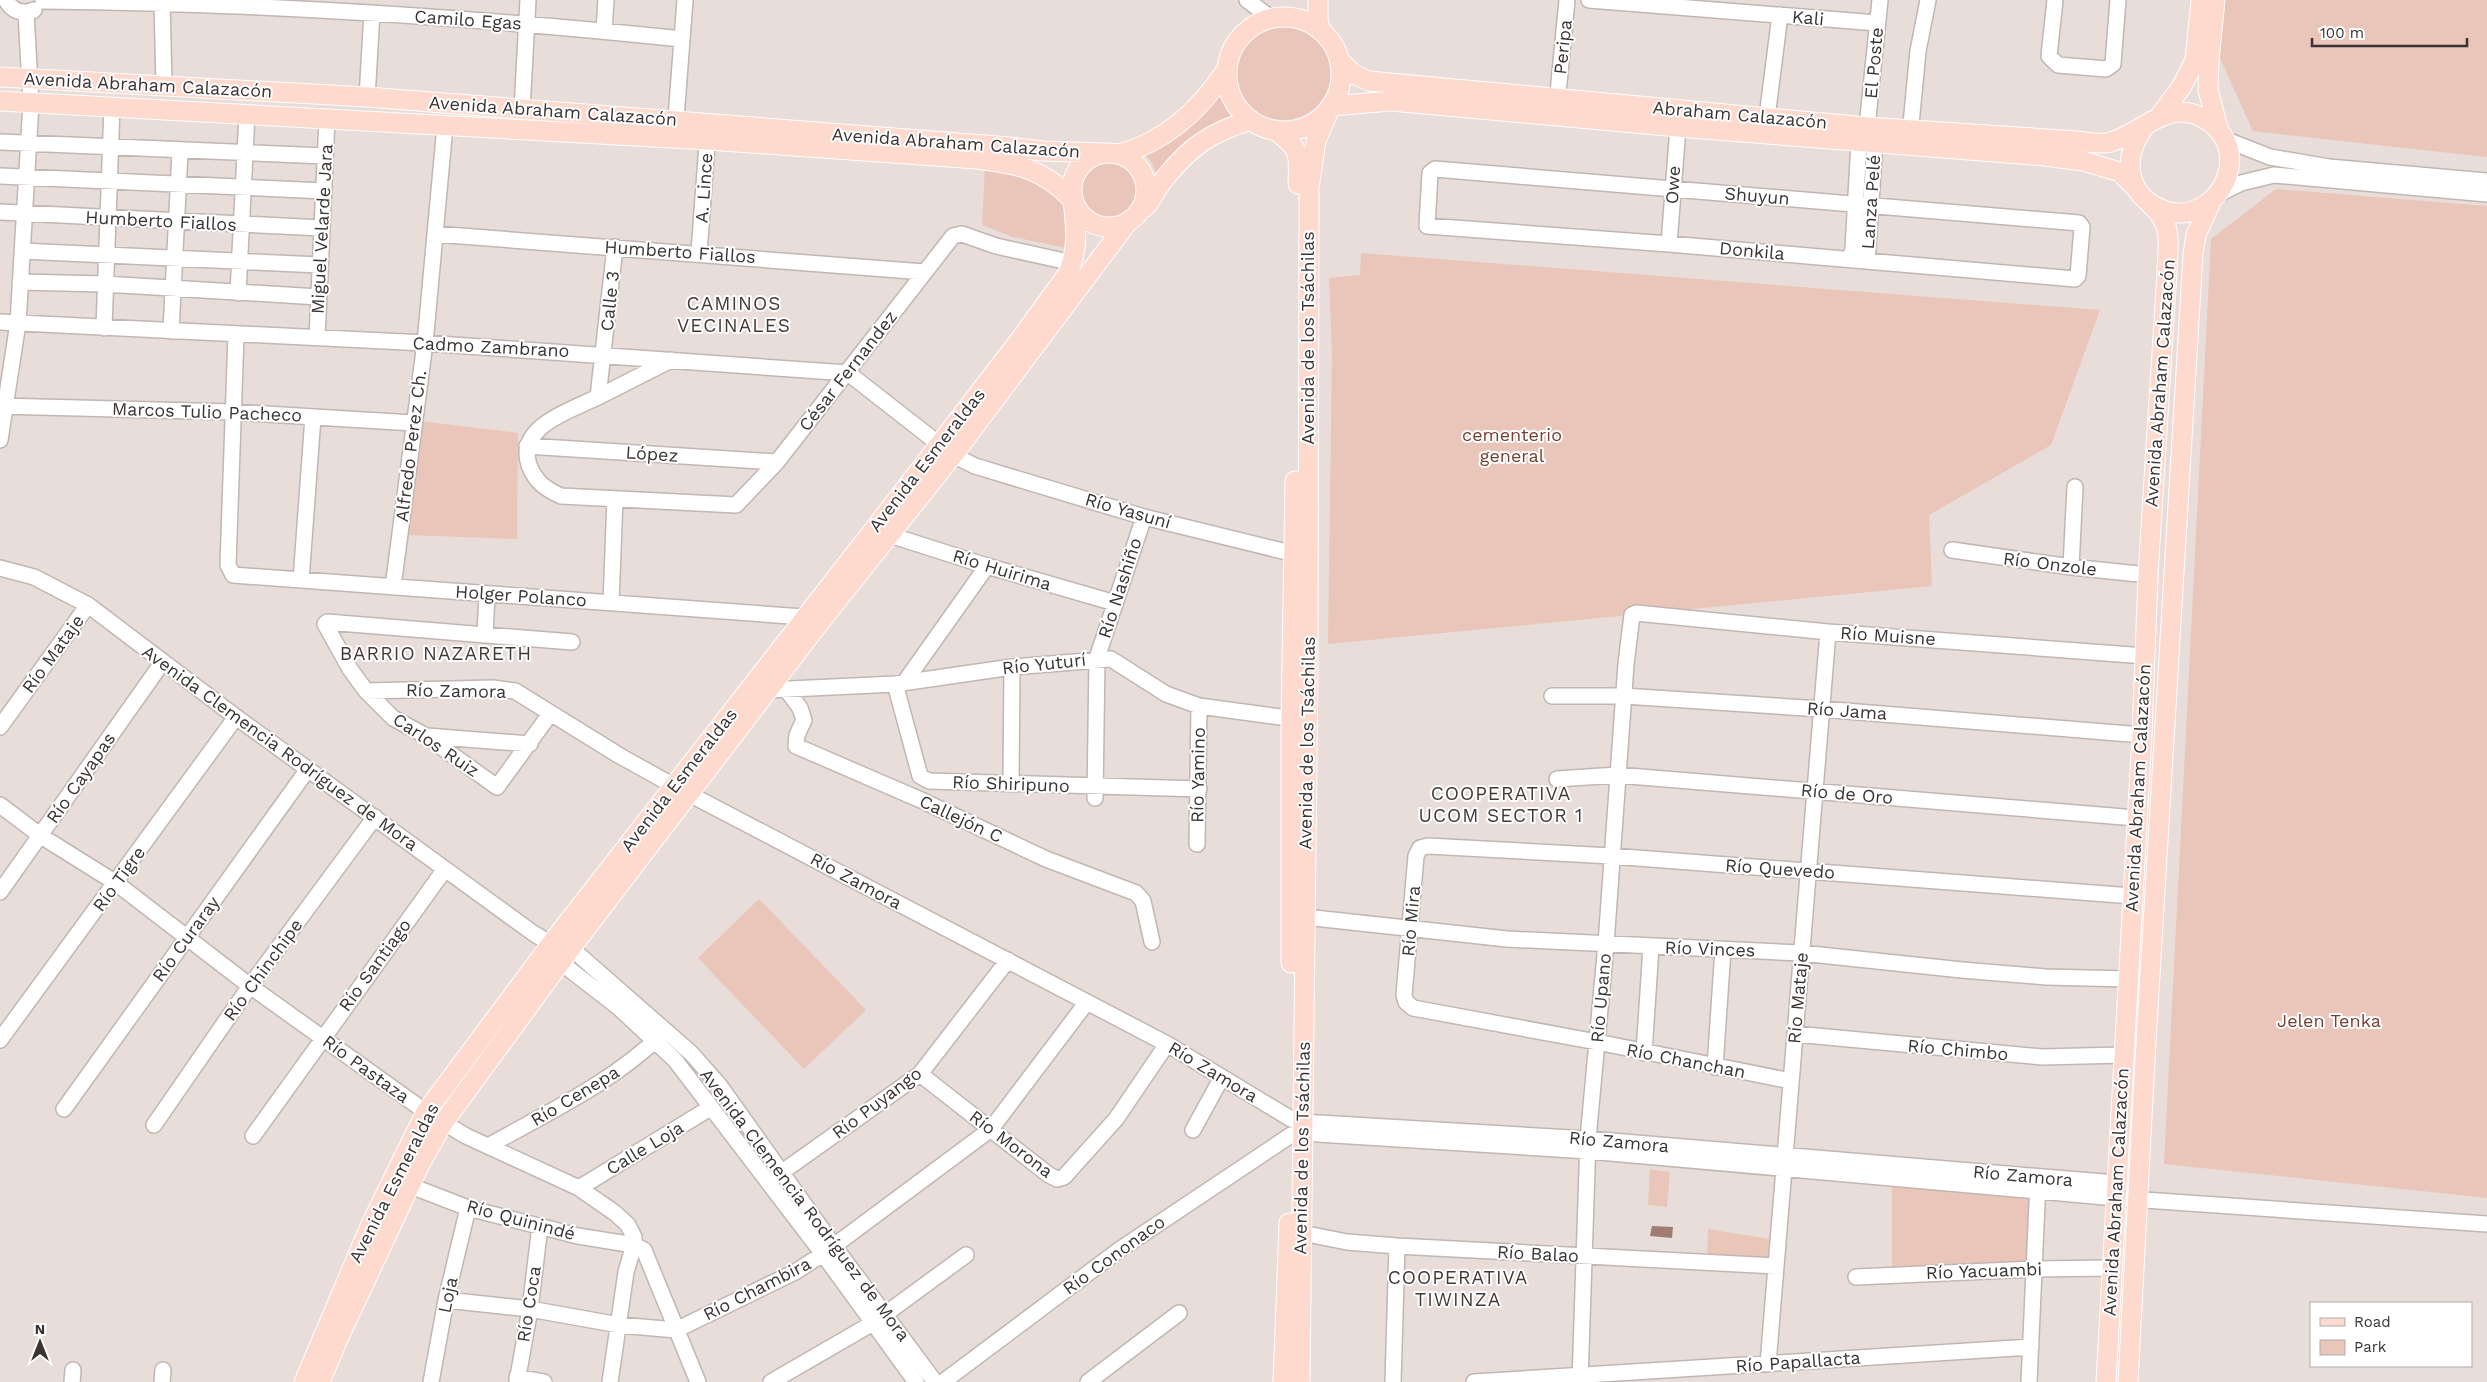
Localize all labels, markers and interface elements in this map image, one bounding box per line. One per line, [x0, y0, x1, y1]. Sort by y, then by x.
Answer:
street label: Camilo Egas [414, 5, 522, 34]
street label: Kali [1791, 6, 1825, 29]
scale bar [2312, 15, 2467, 47]
street label: Peripa [1549, 19, 1576, 75]
text: 100 m [2320, 24, 2364, 42]
street label: El Poste [1860, 26, 1887, 100]
street label: Avenida Abraham Calazacón [23, 68, 273, 101]
street label: Avenida Abraham Calazacón [428, 91, 678, 130]
street label: Abraham Calazacón [1652, 96, 1828, 133]
street label: Avenida Abraham Calazacón [831, 123, 1081, 162]
street label: Miguel Velarde Jara [307, 143, 336, 315]
street label: A. Lince [691, 152, 716, 224]
street label: Lanza Pelé [1857, 154, 1884, 250]
street label: Owe [1661, 165, 1684, 205]
street label: Shuyun [1724, 182, 1790, 209]
street label: Humberto Fiallos [85, 206, 237, 235]
street label: Avenida de los Tsáchilas [1297, 231, 1318, 445]
street label: Humberto Fiallos [604, 236, 756, 267]
street label: Donkila [1718, 237, 1786, 264]
street label: Avenida Abraham Calazacón [2140, 258, 2179, 508]
street label: Calle 3 [596, 270, 623, 332]
district label: CAMINOS VECINALES [677, 292, 791, 337]
street label: César Fernandez [794, 306, 901, 435]
street label: Cadmo Zambrano [412, 332, 570, 361]
street label: Alfredo Perez Ch. [391, 369, 430, 523]
street label: Avenida Esmeraldas [864, 384, 989, 536]
street label: Marcos Tulio Pacheco [112, 398, 302, 425]
park label: cementerio general [1462, 424, 1562, 466]
street label: López [625, 441, 679, 466]
street label: Río Yasuní [1083, 488, 1174, 533]
street label: Río Nashiño [1093, 535, 1146, 641]
street label: Río Huirima [950, 545, 1054, 594]
street label: Río Onzole [2002, 547, 2098, 580]
street label: Holger Polanco [455, 580, 587, 611]
street label: Río Mataje [17, 610, 88, 697]
street label: Río Muisne [1840, 622, 1937, 649]
street label: Avenida de los Tsáchilas [1294, 636, 1319, 850]
street label: Avenida Clemencia Rodríguez de Mora [138, 640, 422, 855]
district label: BARRIO NAZARETH [340, 642, 532, 665]
street label: Río Yuturí [1001, 649, 1087, 678]
street label: Avenida Abraham Calazacón [2121, 663, 2154, 913]
street label: Río Zamora [406, 679, 506, 702]
street label: Río Jama [1806, 697, 1888, 724]
street label: Avenida Esmeraldas [616, 704, 741, 856]
street label: Carlos Ruiz [389, 708, 483, 781]
street label: Río Yamino [1186, 727, 1209, 823]
street label: Río Cayapas [42, 728, 120, 827]
street label: Río Shiripuno [952, 771, 1070, 796]
street label: Río de Oro [1800, 779, 1894, 808]
district label: COOPERATIVA UCOM SECTOR 1 [1419, 782, 1583, 827]
street label: Callejón C [916, 790, 1006, 847]
street label: Río Tigre [88, 842, 149, 915]
street label: Río Zamora [807, 848, 905, 913]
street label: Río Quevedo [1724, 854, 1836, 883]
street label: Río Mira [1397, 885, 1424, 957]
street label: Río Curaray [148, 891, 224, 985]
street label: Río Santiago [334, 914, 415, 1015]
street label: Río Chinchipe [219, 915, 307, 1025]
street label: Río Vinces [1664, 936, 1756, 961]
street label: Río Mataje [1783, 951, 1812, 1045]
street label: Río Upano [1586, 952, 1615, 1044]
park label: Jelen Tenka [2277, 1010, 2381, 1031]
street label: Río Pastaza [319, 1030, 414, 1107]
street label: Río Chimbo [1907, 1035, 2009, 1064]
street label: Río Zamora [1165, 1037, 1262, 1106]
street label: Río Chanchan [1625, 1039, 1747, 1082]
street label: Avenida de los Tsáchilas [1289, 1041, 1314, 1255]
street label: Río Cenepa [527, 1061, 623, 1130]
street label: Río Puyango [828, 1062, 926, 1143]
street label: Avenida Clemencia Rodríguez de Mora [696, 1064, 915, 1345]
street label: Avenida Abraham Calazacón [2099, 1067, 2132, 1317]
street label: Avenida Esmeraldas [344, 1099, 443, 1266]
street label: Río Morona [966, 1105, 1057, 1182]
street label: Calle Loja [602, 1116, 687, 1179]
street label: Río Zamora [1568, 1127, 1670, 1156]
street label: Río Zamora [1972, 1161, 2074, 1190]
street label: Río Quinindé [464, 1195, 578, 1244]
street label: Río Cononaco [1059, 1211, 1169, 1299]
street label: Río Balao [1497, 1241, 1580, 1266]
street label: Río Chambira [700, 1252, 814, 1325]
street label: Río Yacuambi [1925, 1258, 2043, 1283]
street label: Río Coca [512, 1264, 545, 1344]
district label: COOPERATIVA TIWINZA [1388, 1266, 1528, 1311]
street label: Loja [433, 1275, 462, 1315]
legend [2310, 1302, 2472, 1367]
text: Road [2354, 1313, 2391, 1331]
north arrow [15, 1317, 65, 1367]
text: N [35, 1321, 45, 1337]
text: Park [2354, 1338, 2387, 1356]
street label: Río Papallacta [1735, 1347, 1861, 1376]

